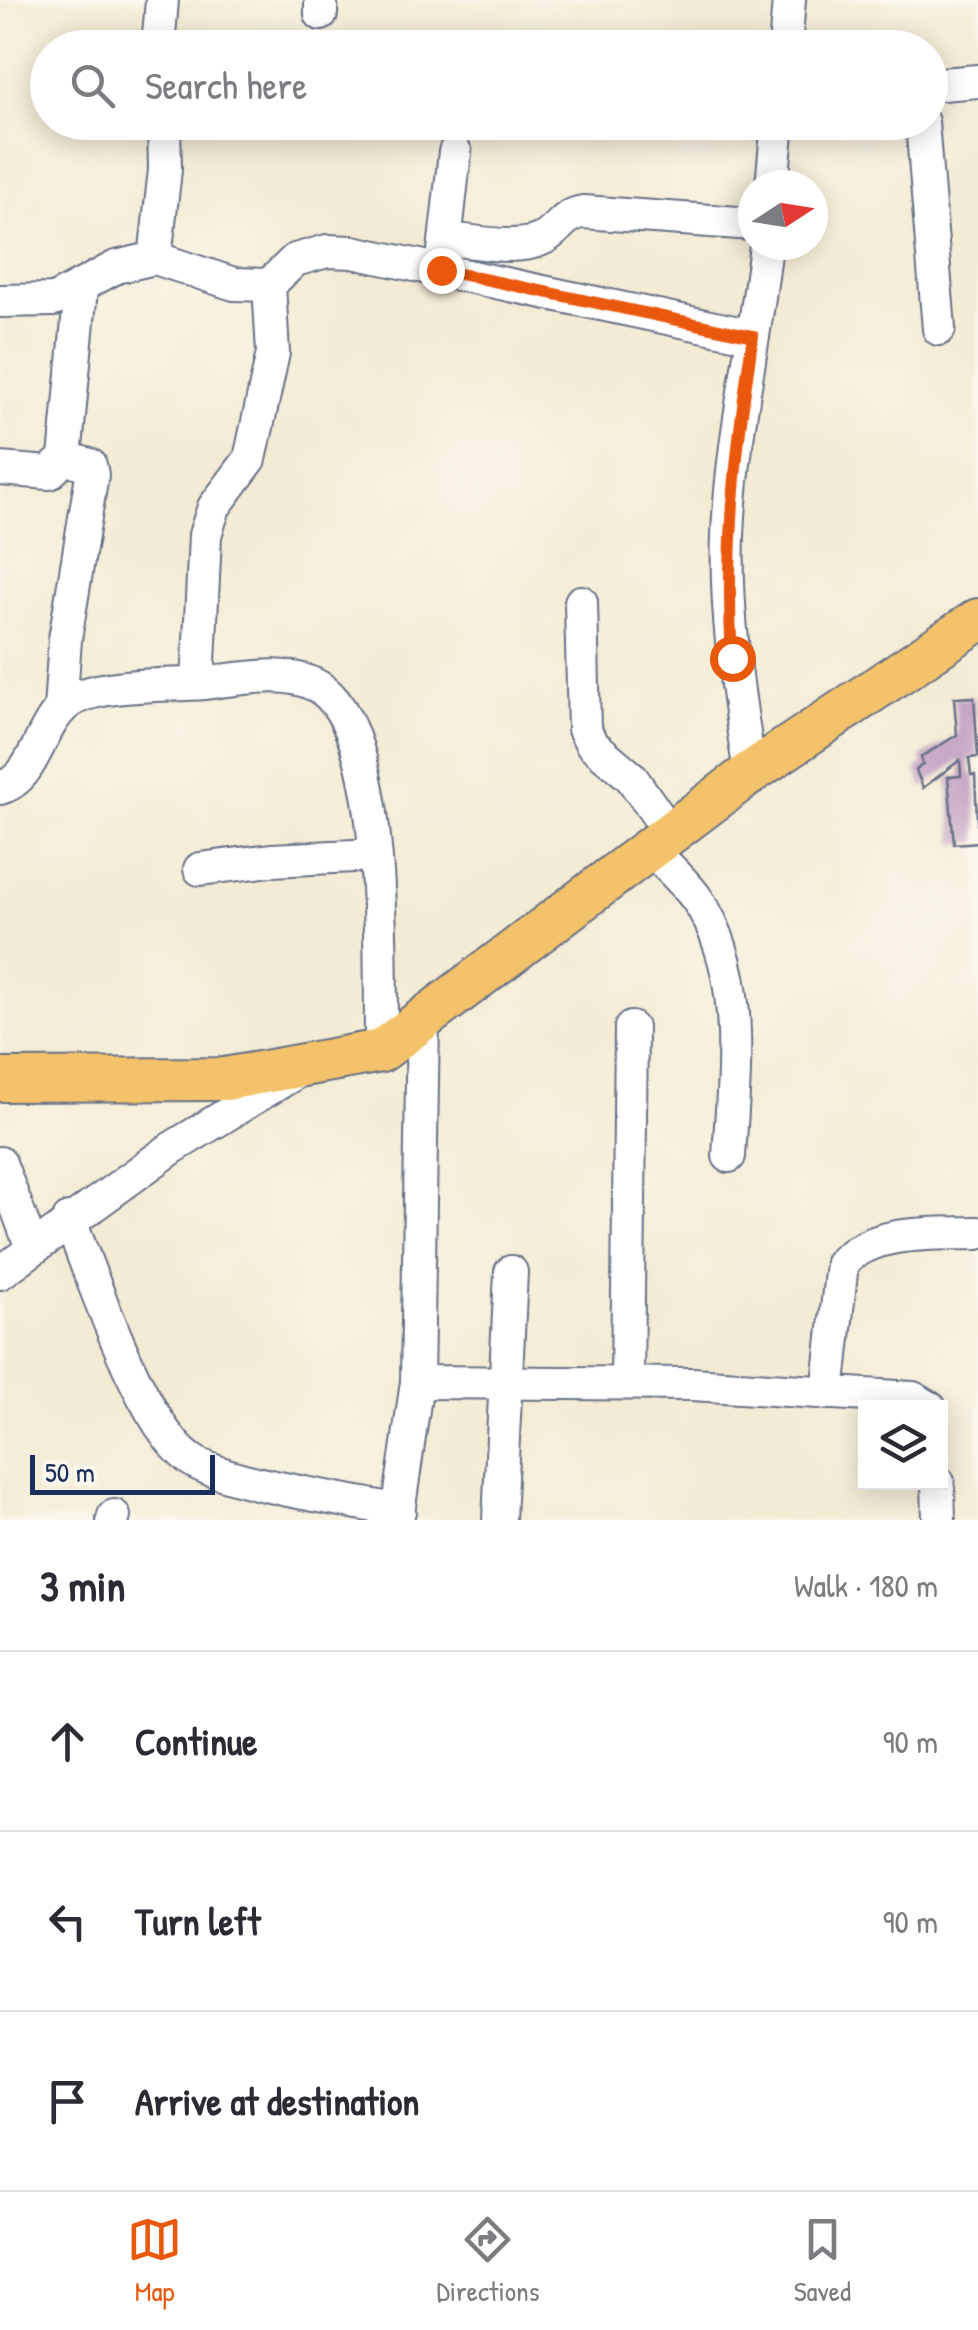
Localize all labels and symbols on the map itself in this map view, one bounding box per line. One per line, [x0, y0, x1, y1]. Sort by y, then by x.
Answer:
north arrow [738, 170, 828, 260]
route end [419, 248, 465, 294]
route start [710, 636, 756, 682]
scale bar [30, 1450, 215, 1494]

